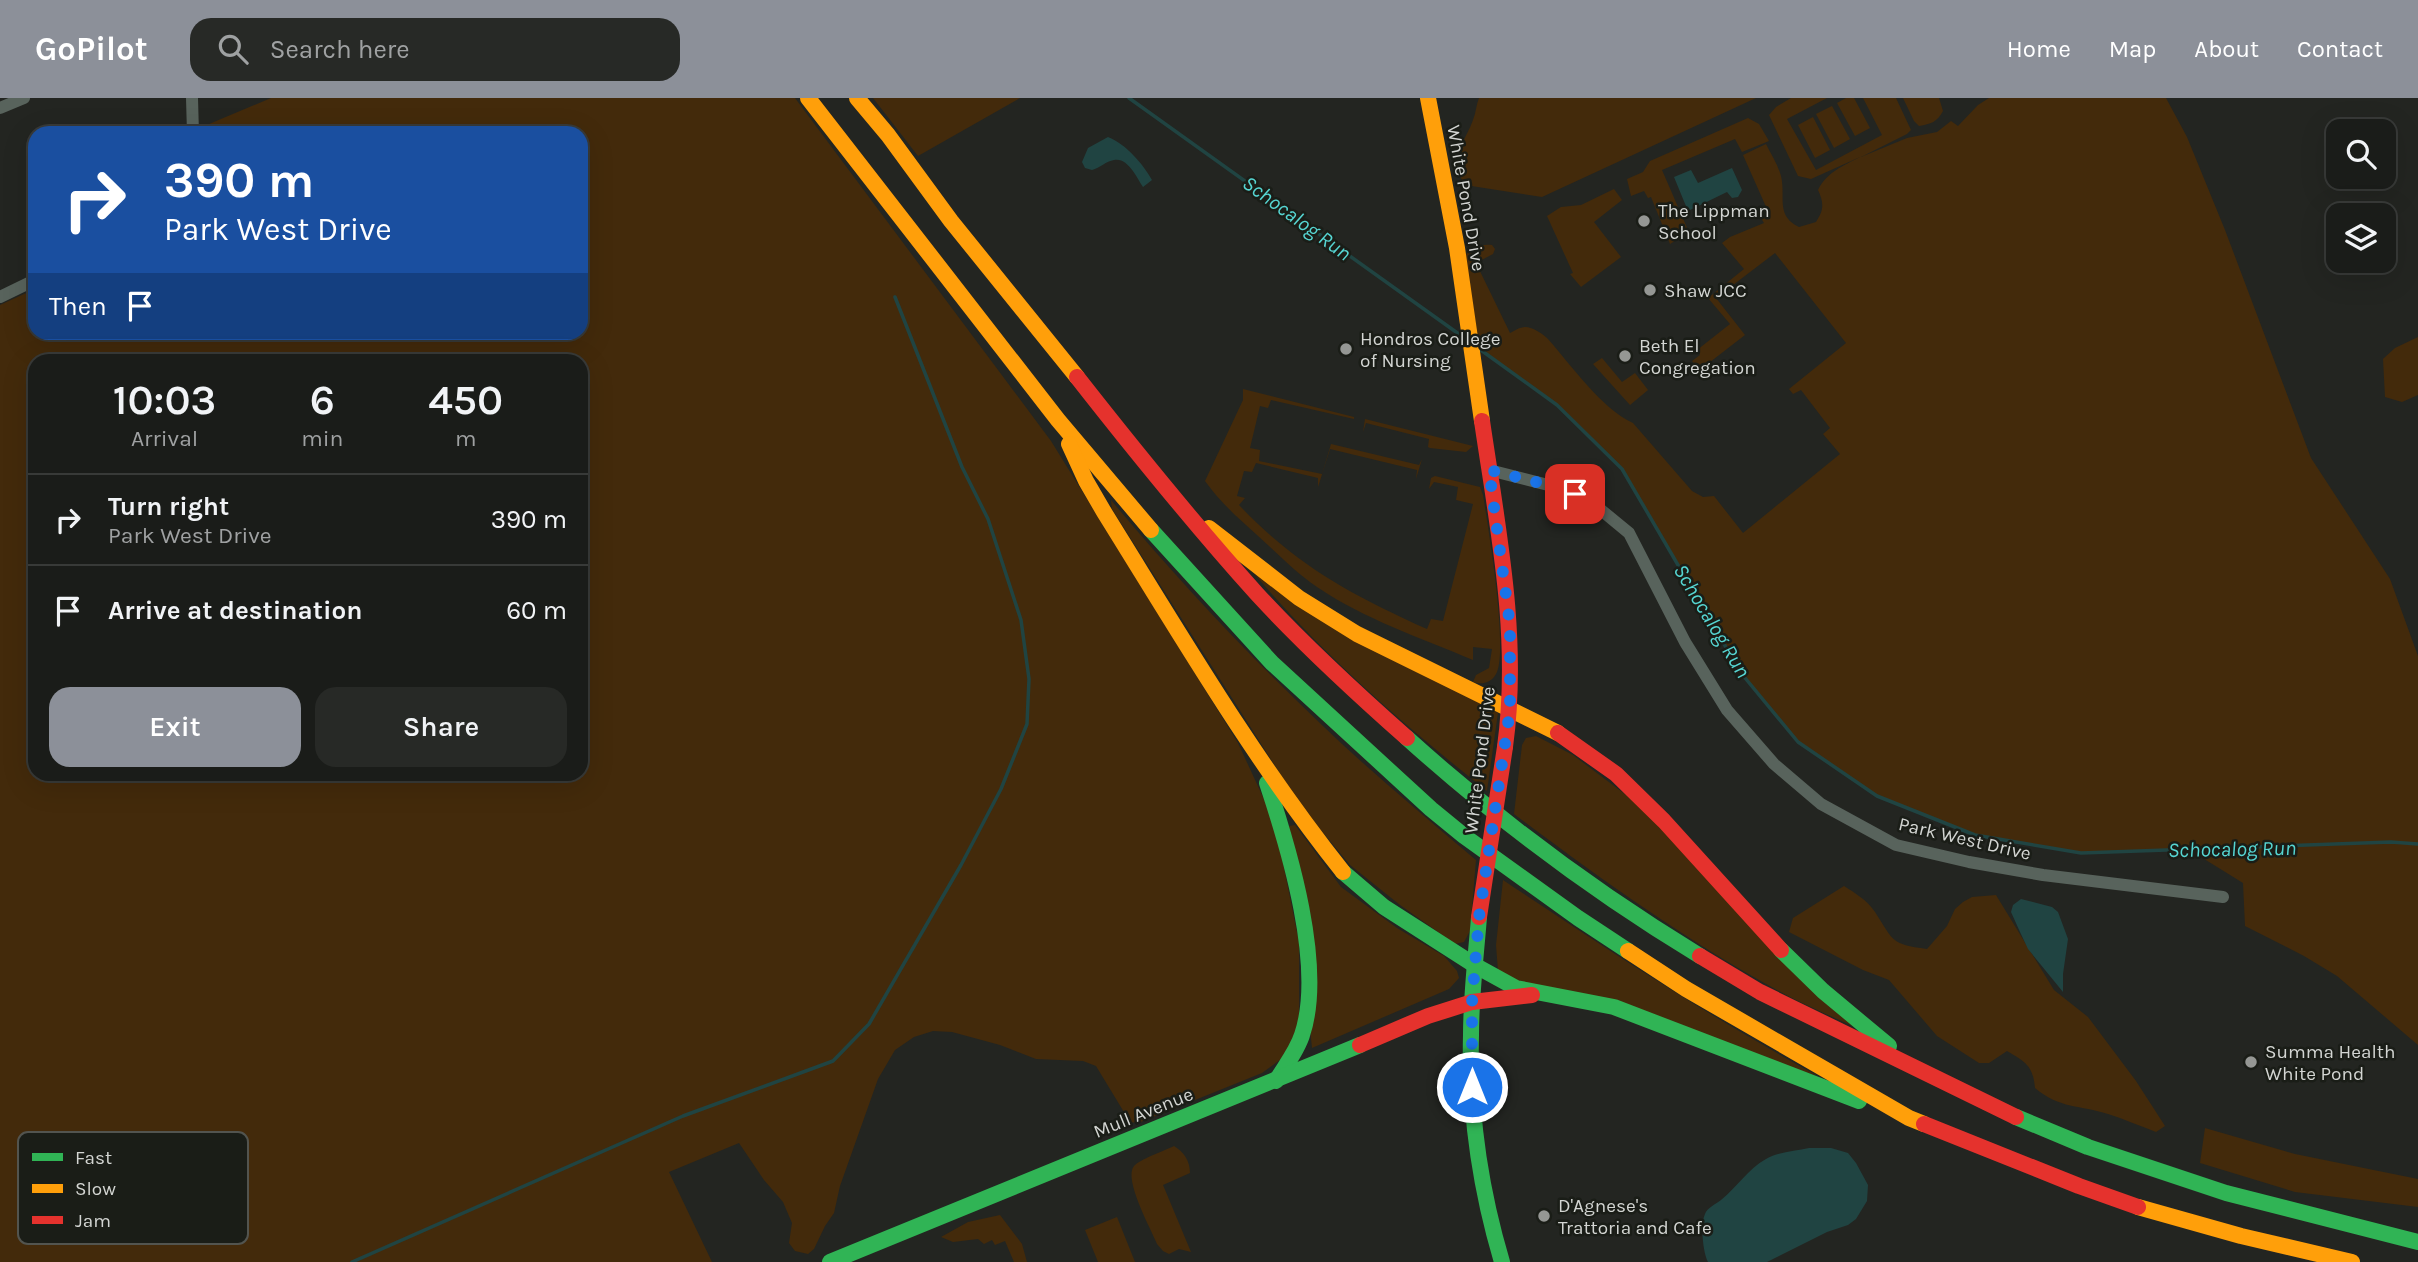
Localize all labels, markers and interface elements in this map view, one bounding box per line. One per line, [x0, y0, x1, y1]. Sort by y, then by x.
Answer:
search box [190, 18, 680, 81]
text: GoPilot [35, 30, 148, 68]
icon: search [214, 30, 252, 68]
text: Search here [270, 34, 410, 65]
text: Home [2007, 35, 2071, 63]
text: Map [2109, 35, 2156, 63]
text: About [2194, 35, 2259, 63]
text: Contact [2297, 35, 2383, 63]
map controls [2326, 119, 2396, 273]
button: search [2326, 119, 2396, 189]
street label: White Pond Drive [1442, 123, 1490, 273]
text: 390 m [164, 152, 314, 209]
icon: right [49, 154, 140, 245]
water label: Schocalog Run [1238, 171, 1356, 265]
place label: The Lippman School [1658, 200, 1770, 244]
button: layers [2326, 203, 2396, 273]
text: Park West Drive [164, 211, 392, 248]
marker: The Lippman School [1636, 213, 1652, 229]
place label: Shaw JCC [1664, 280, 1747, 302]
marker: Shaw JCC [1642, 282, 1658, 298]
icon: arrive [121, 287, 159, 325]
text: Then [49, 291, 107, 322]
place label: Hondros College of Nursing [1360, 328, 1500, 372]
place label: Beth El Congregation [1639, 335, 1756, 379]
marker: Hondros College of Nursing [1338, 341, 1354, 357]
marker: Beth El Congregation [1617, 348, 1633, 364]
text: 10:03 [113, 375, 216, 425]
text: 6 [310, 375, 335, 425]
text: 450 [428, 375, 503, 425]
text: Arrival [131, 425, 198, 452]
text: min [301, 425, 343, 452]
text: m [455, 425, 476, 452]
pin [1545, 464, 1605, 524]
icon: arrive [1556, 475, 1594, 513]
text: Turn right [108, 491, 229, 522]
icon: right [49, 501, 87, 539]
text: 390 m [491, 504, 567, 535]
text: Park West Drive [108, 522, 272, 549]
water label: Schocalog Run [1669, 560, 1755, 682]
icon: arrive [49, 592, 87, 630]
text: Arrive at destination [108, 595, 362, 626]
text: 60 m [506, 595, 567, 626]
street label: White Pond Drive [1460, 685, 1500, 835]
button: Exit [49, 687, 301, 767]
button: Share [315, 687, 567, 767]
street label: Park West Drive [1896, 813, 2033, 865]
water label: Schocalog Run [2168, 836, 2296, 862]
place label: Summa Health White Pond [2265, 1041, 2395, 1085]
position arrow [1435, 1050, 1509, 1124]
marker: Summa Health White Pond [2243, 1054, 2259, 1070]
street label: Mull Avenue [1090, 1083, 1196, 1143]
legend [18, 1132, 248, 1244]
text: Fast [75, 1147, 112, 1169]
text: Slow [75, 1178, 116, 1200]
place label: D'Agnese's Trattoria and Cafe [1558, 1195, 1712, 1239]
marker: D'Agnese's Trattoria and Cafe [1536, 1208, 1552, 1224]
text: Jam [75, 1210, 111, 1232]

